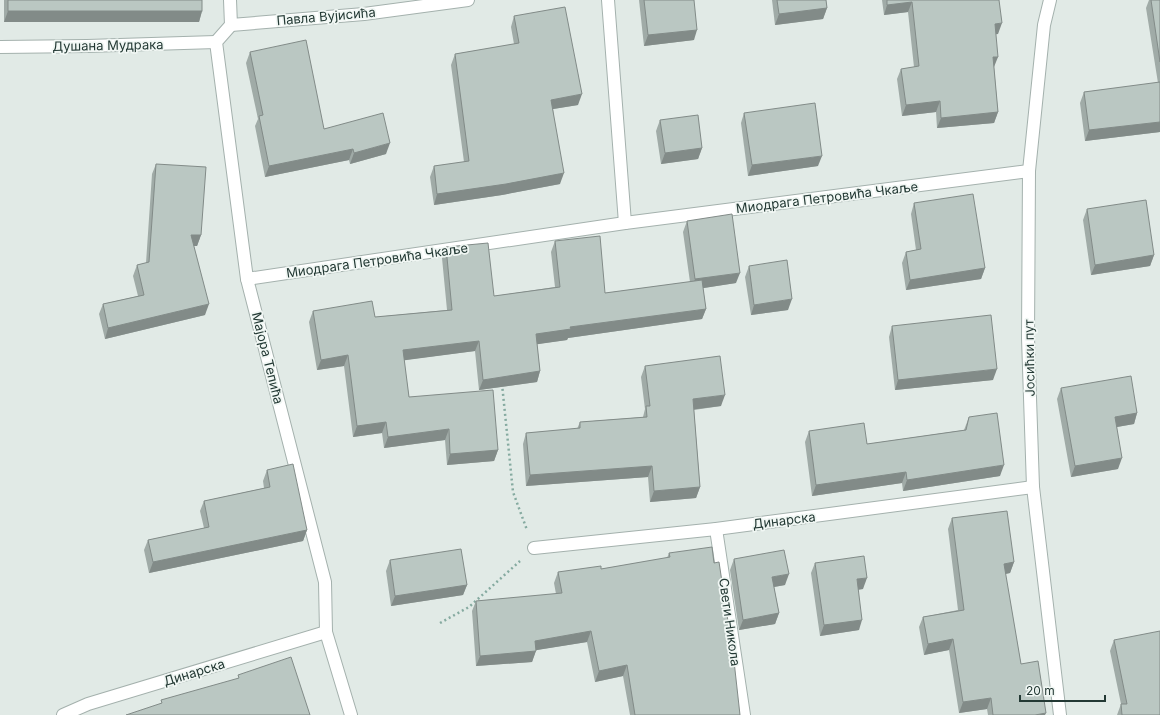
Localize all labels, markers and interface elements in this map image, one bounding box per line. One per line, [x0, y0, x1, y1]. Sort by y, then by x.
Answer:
street label: Павла Вујисића [276, 4, 376, 28]
street label: Душана Мудрака [52, 36, 164, 54]
street label: Миодрага Петровића Чкаље [735, 178, 919, 216]
street label: Миодрага Петровића Чкаље [285, 239, 469, 281]
street label: Мајора Тепића [249, 310, 287, 406]
street label: Јосићки пут [1020, 319, 1038, 397]
street label: Динарска [752, 508, 816, 532]
street label: Свети Никола [716, 577, 744, 667]
street label: Динарска [162, 655, 226, 689]
scale bar [1020, 677, 1105, 703]
text: 20 m [1026, 683, 1055, 698]

